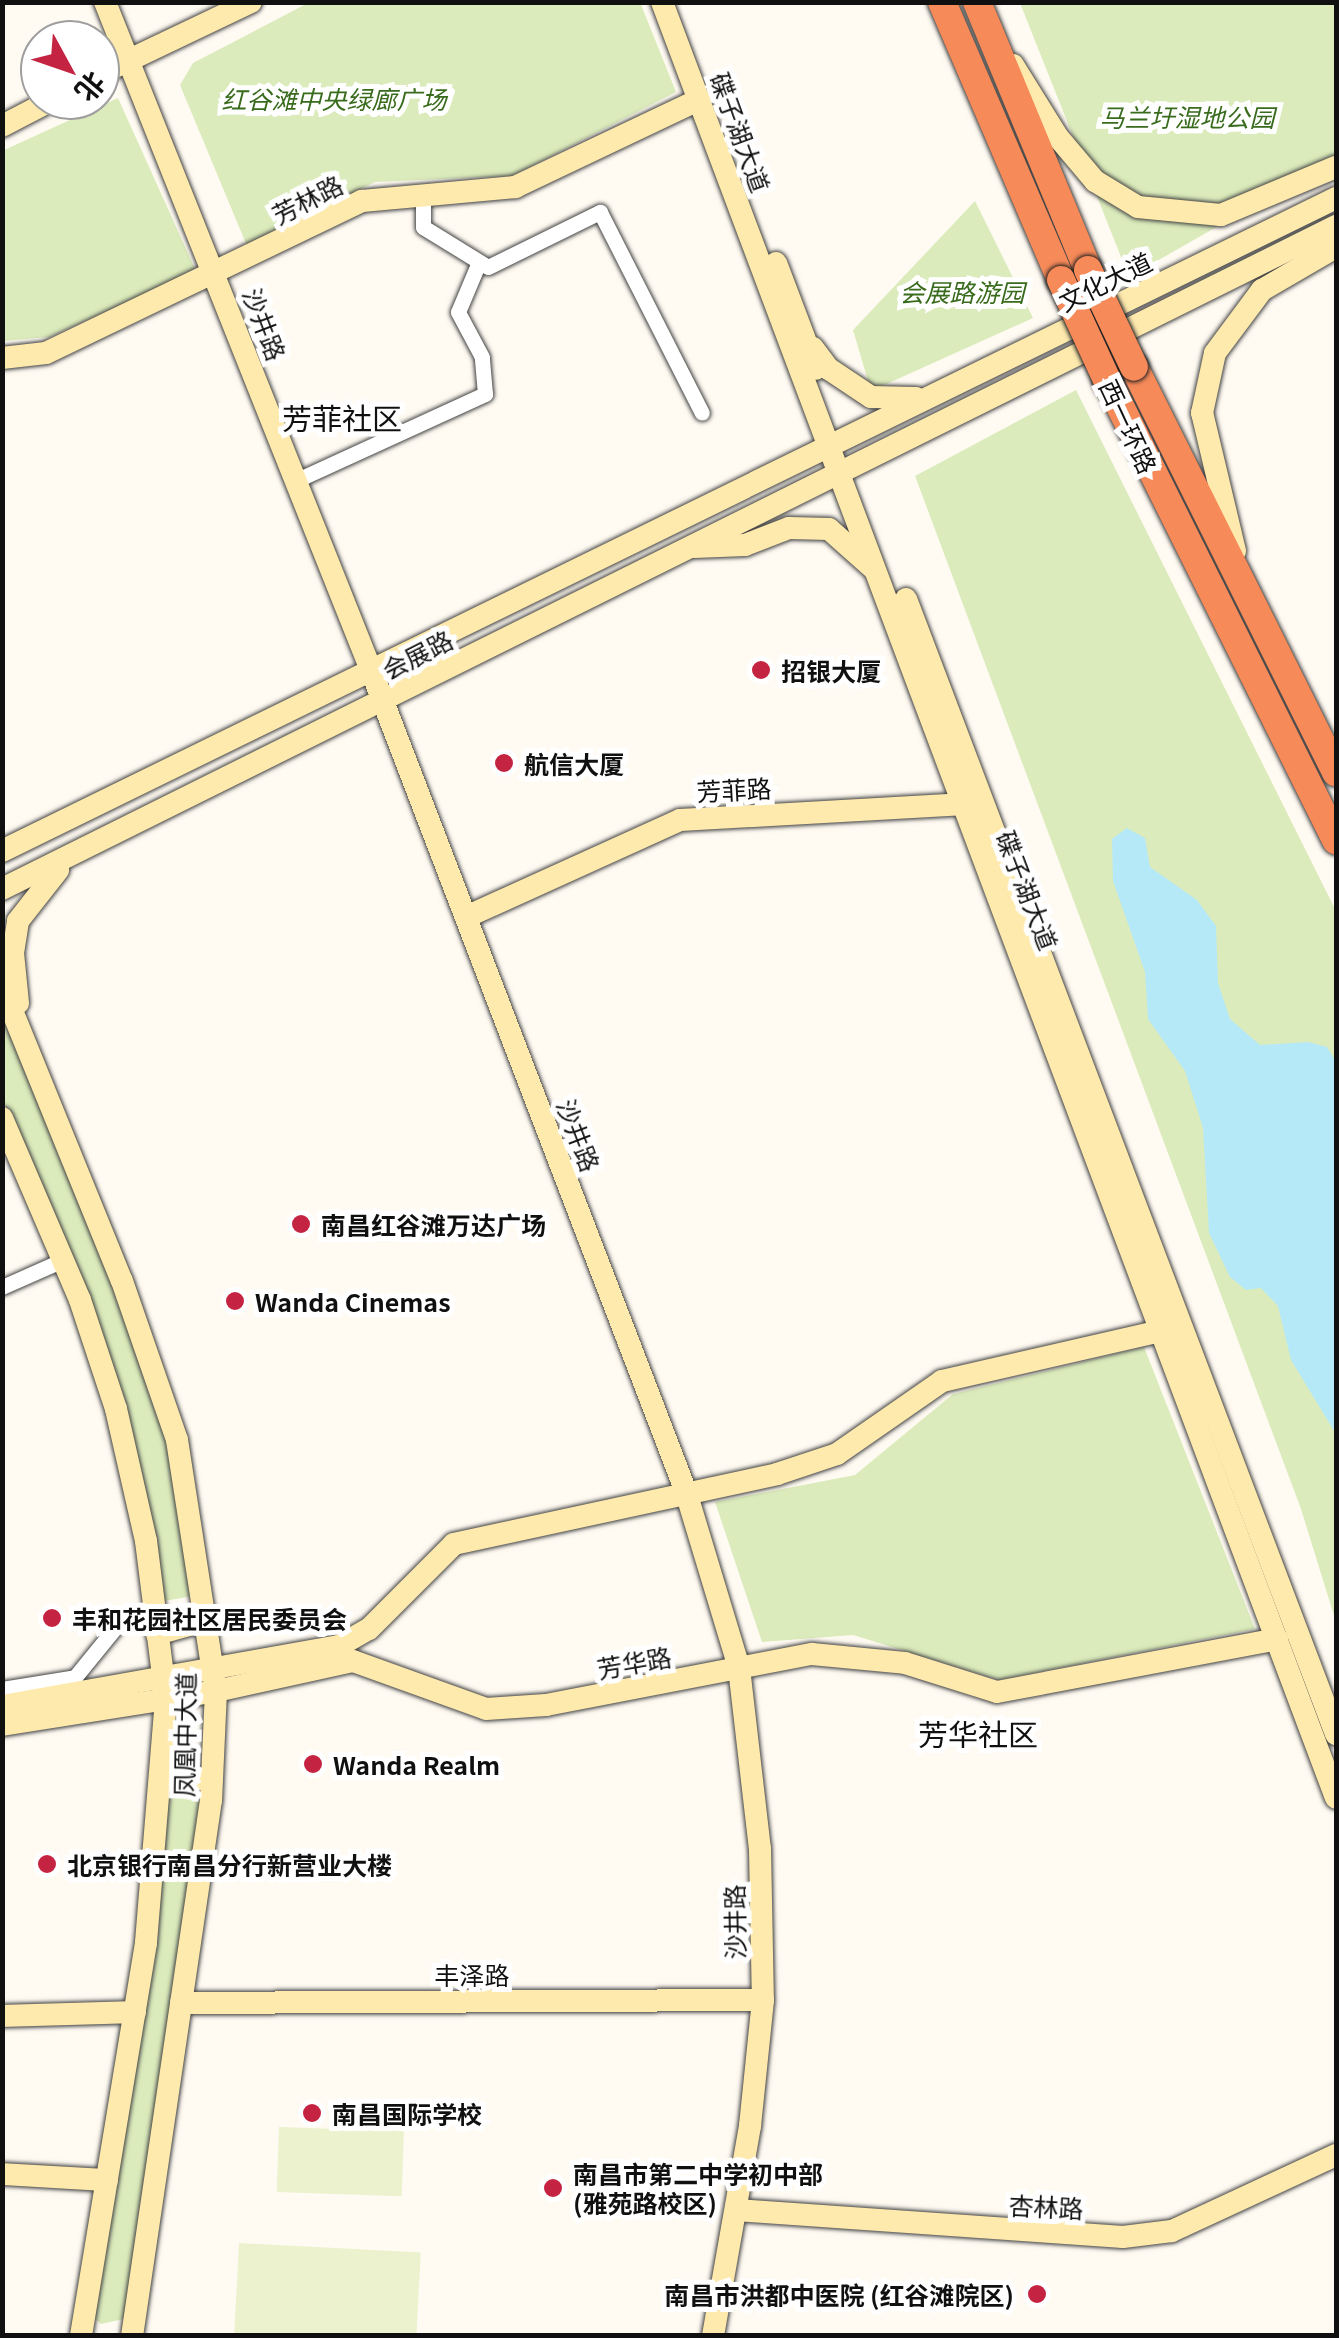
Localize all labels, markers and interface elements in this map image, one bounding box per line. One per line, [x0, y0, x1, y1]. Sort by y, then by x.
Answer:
north arrow [20, 20, 120, 120]
text: 北 [67, 64, 116, 112]
street label: 碟子湖大道 [706, 68, 776, 196]
park label: 红谷滩中央绿廊广场 [222, 83, 446, 113]
park label: 马兰圩湿地公园 [1100, 101, 1274, 131]
street label: 芳林路 [267, 169, 347, 229]
street label: 文化大道 [1053, 246, 1157, 316]
park label: 会展路游园 [900, 276, 1024, 306]
street label: 沙井路 [238, 284, 292, 364]
street label: 西一环路 [1094, 374, 1164, 478]
district label: 芳菲社区 [282, 399, 402, 435]
street label: 会展路 [377, 624, 457, 684]
place label: 招银大厦 [781, 655, 881, 685]
marker: 招银大厦 [750, 659, 772, 681]
place label: 航信大厦 [524, 748, 624, 778]
marker: 航信大厦 [493, 752, 515, 774]
street label: 芳菲路 [696, 772, 772, 806]
street label: 碟子湖大道 [992, 826, 1064, 954]
street label: 沙井路 [552, 1095, 606, 1175]
place label: 南昌红谷滩万达广场 [321, 1209, 546, 1239]
marker: 南昌红谷滩万达广场 [290, 1213, 312, 1235]
place label: Wanda Cinemas [255, 1286, 451, 1316]
marker: Wanda Cinemas [224, 1290, 246, 1312]
place label: 丰和花园社区居民委员会 [72, 1603, 347, 1633]
marker: 丰和花园社区居民委员会 [41, 1607, 63, 1629]
street label: 芳华路 [594, 1641, 674, 1683]
street label: 凤凰中大道 [168, 1672, 200, 1798]
district label: 芳华社区 [918, 1715, 1038, 1751]
place label: Wanda Realm [333, 1749, 500, 1779]
marker: Wanda Realm [302, 1753, 324, 1775]
place label: 北京银行南昌分行新营业大楼 [67, 1849, 392, 1879]
marker: 北京银行南昌分行新营业大楼 [36, 1853, 58, 1875]
street label: 沙井路 [718, 1884, 750, 1960]
street label: 丰泽路 [435, 1959, 509, 1989]
place label: 南昌国际学校 [332, 2098, 482, 2128]
marker: 南昌国际学校 [301, 2102, 323, 2124]
place label: 南昌市第二中学初中部 (雅苑路校区) [573, 2159, 823, 2218]
marker: 南昌市第二中学初中部 (雅苑路校区) [542, 2177, 564, 2199]
street label: 杏林路 [1008, 2189, 1084, 2223]
place label: 南昌市洪都中医院 (红谷滩院区) [664, 2279, 1014, 2309]
marker: 南昌市洪都中医院 (红谷滩院区) [1024, 2281, 1050, 2307]

